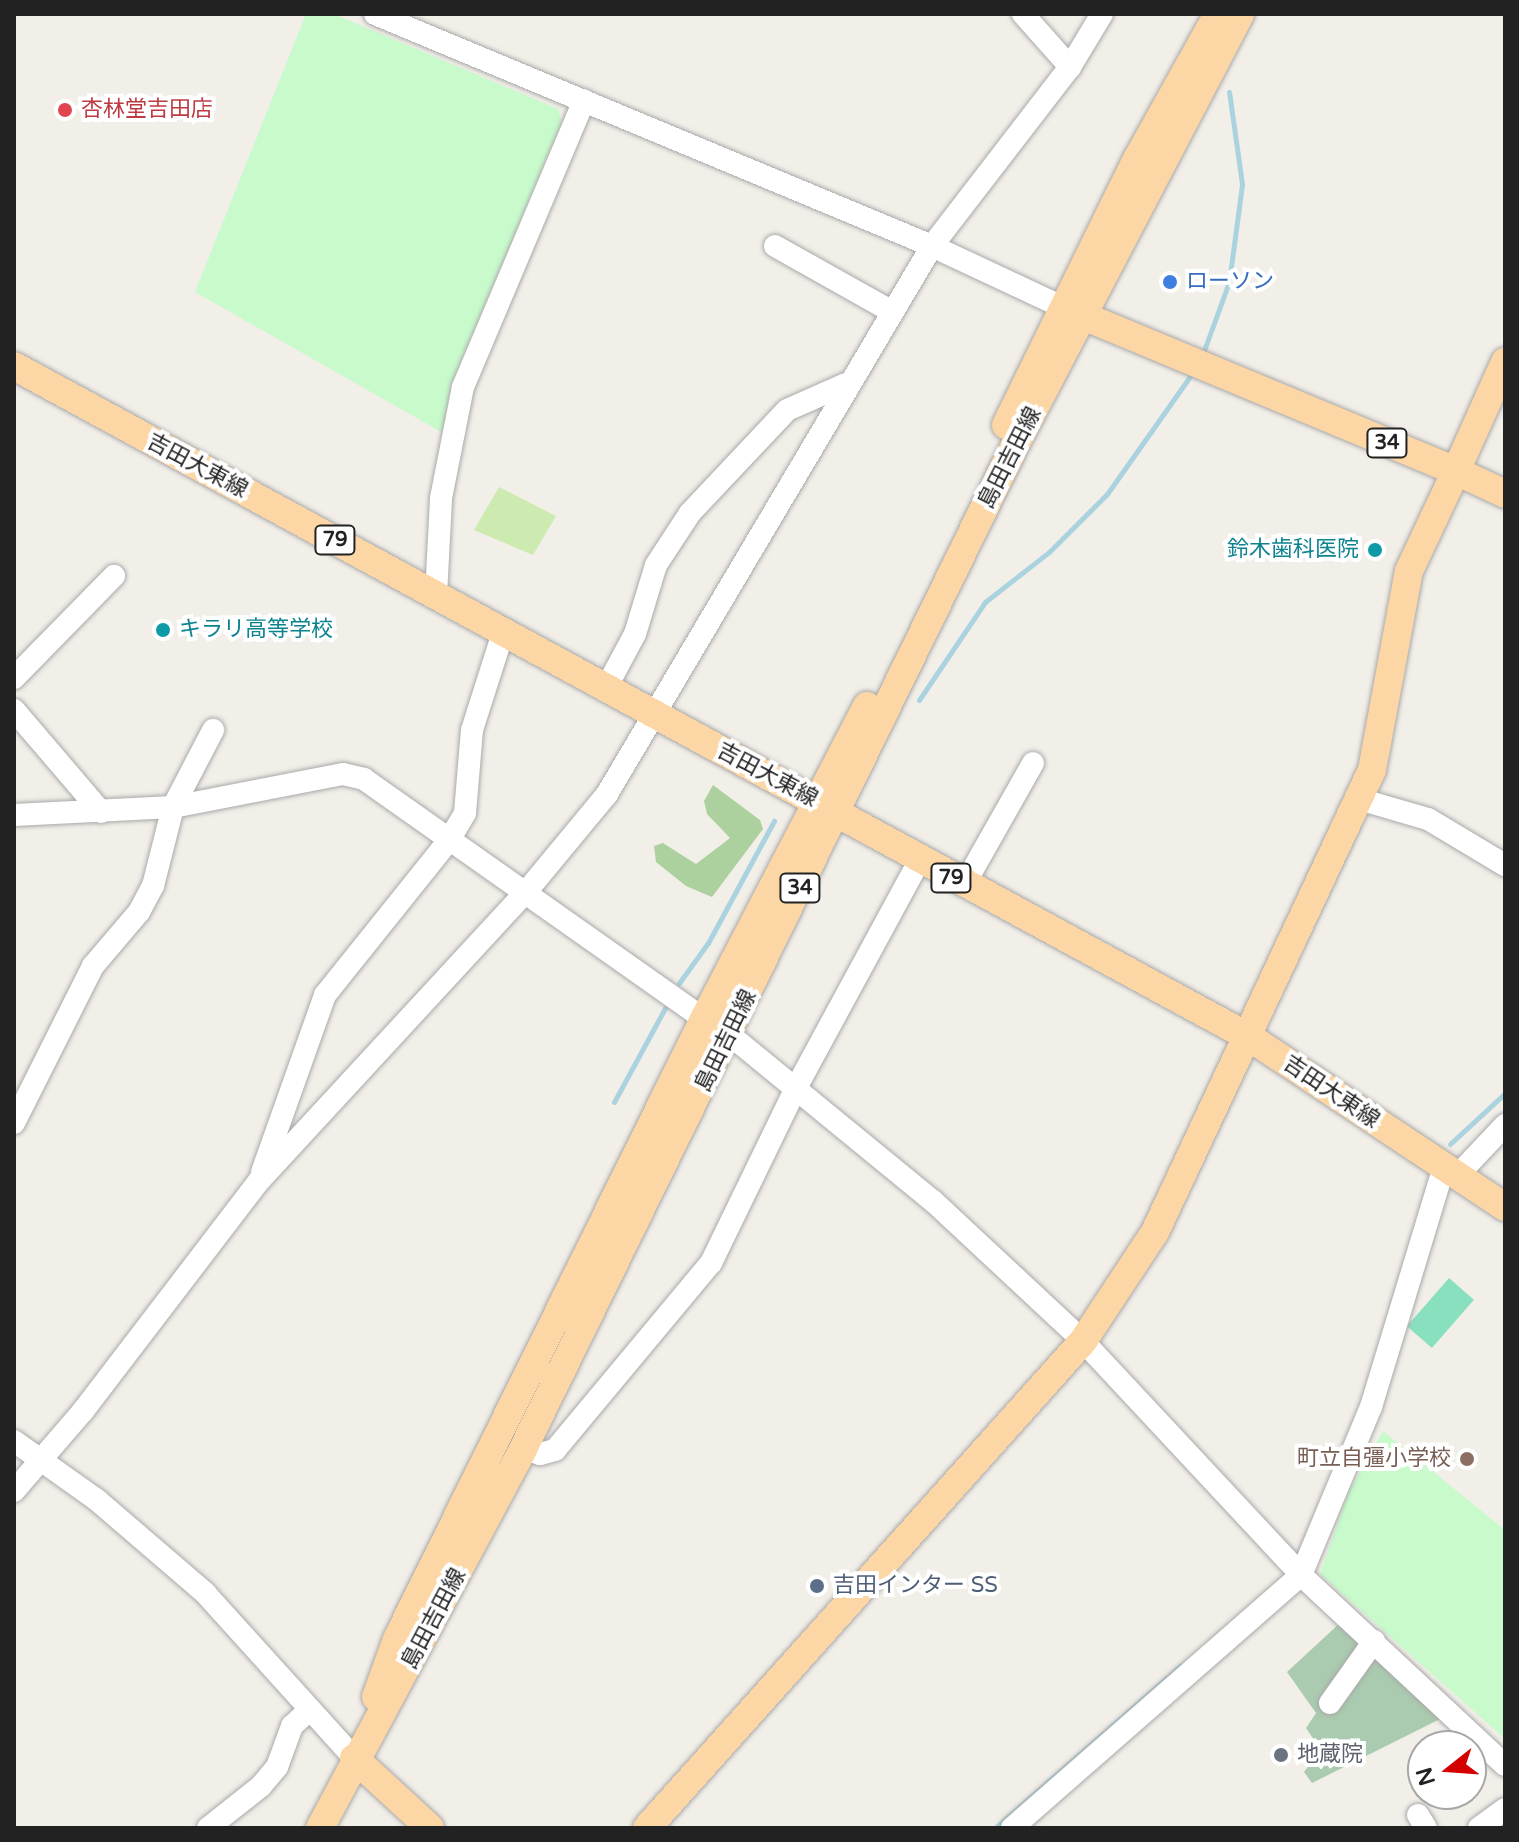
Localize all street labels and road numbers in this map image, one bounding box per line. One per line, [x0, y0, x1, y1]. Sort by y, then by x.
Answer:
street label: 島田吉田線 [973, 403, 1047, 513]
road number: 34 [1365, 427, 1409, 459]
street label: 吉田大東線 [142, 429, 252, 503]
road number: 79 [313, 524, 357, 556]
street label: 吉田大東線 [712, 738, 822, 812]
road number: 79 [929, 862, 973, 894]
road number: 34 [778, 872, 822, 904]
street label: 島田吉田線 [690, 986, 762, 1096]
street label: 吉田大東線 [1278, 1050, 1384, 1134]
street label: 島田吉田線 [397, 1564, 471, 1674]

